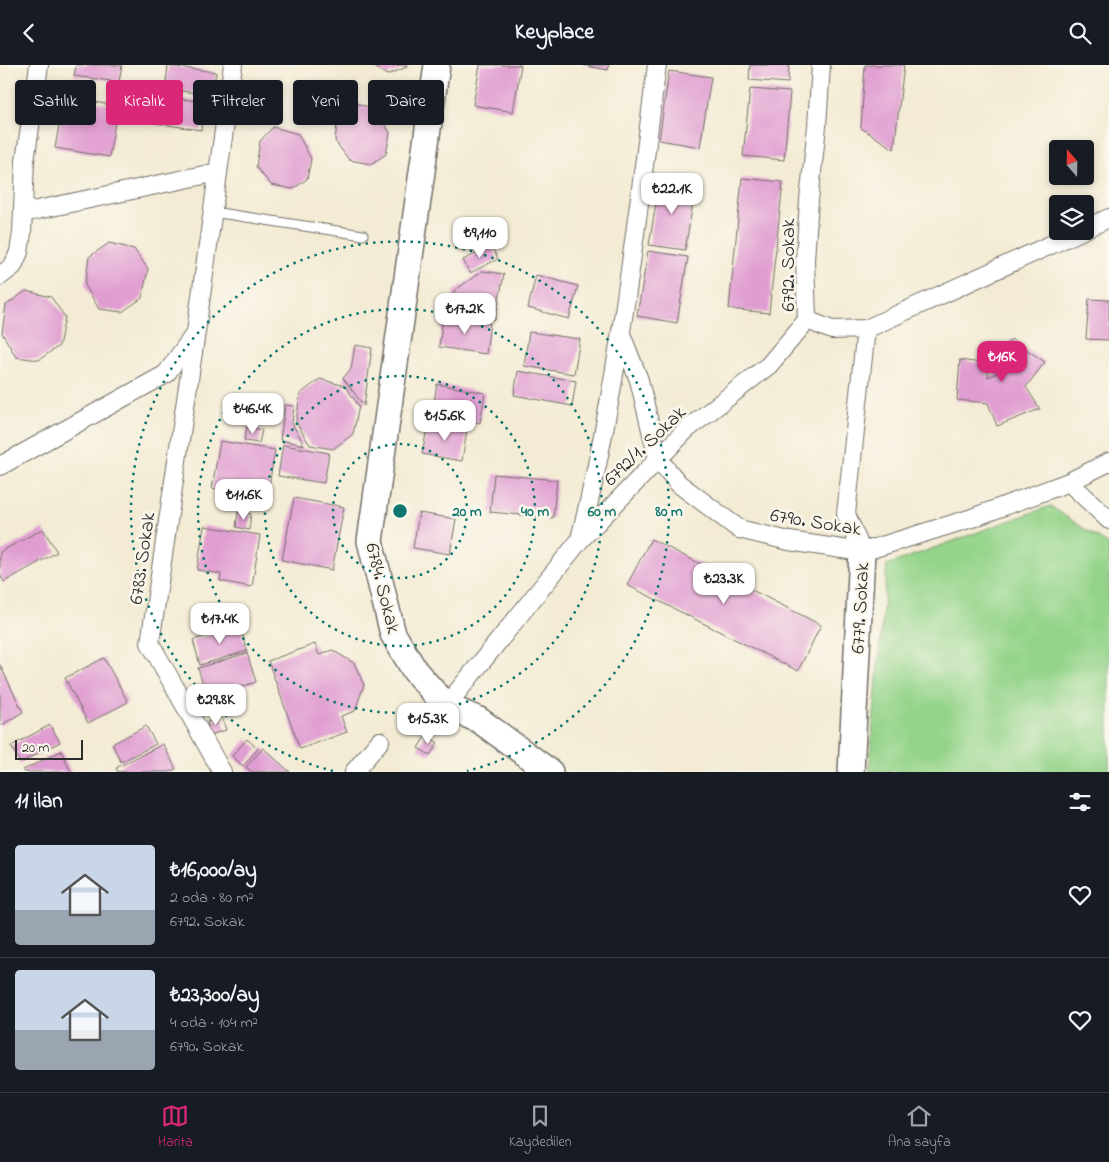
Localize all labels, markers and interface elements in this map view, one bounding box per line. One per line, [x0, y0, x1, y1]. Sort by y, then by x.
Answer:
text: Keyplace [515, 17, 594, 49]
icon: back [15, 19, 43, 47]
icon: search [1066, 19, 1094, 47]
chip: Satılık [15, 80, 96, 125]
chip: Kiralık [106, 80, 183, 125]
chip: Filtreler [193, 80, 283, 125]
chip: Yeni [293, 80, 358, 125]
chip: Daire [368, 80, 444, 125]
north arrow [1049, 140, 1094, 185]
map controls [1049, 140, 1094, 240]
pin: ₺22.1K [631, 173, 713, 215]
text: ₺22.1K [652, 177, 692, 201]
button: layers [1049, 195, 1094, 240]
pin: ₺9,110 [439, 217, 521, 259]
street label: 6792. Sokak [775, 218, 804, 312]
text: ₺9,110 [464, 221, 496, 245]
pin: ₺17.2K [424, 293, 506, 335]
text: ₺17.2K [446, 297, 484, 321]
pin: ₺16K [972, 341, 1032, 383]
text: ₺16K [988, 345, 1016, 369]
pin: ₺46.4K [212, 393, 294, 435]
text: ₺46.4K [233, 397, 273, 421]
pin: ₺15.6K [404, 399, 486, 442]
street label: 6792/1. Sokak [598, 400, 694, 494]
text: ₺15.6K [425, 404, 465, 428]
pin: ₺11.6K [203, 479, 285, 521]
text: ₺11.6K [226, 483, 262, 507]
text: 20 m [451, 501, 482, 523]
text: 40 m [520, 501, 549, 523]
text: 60 m [587, 501, 617, 523]
text: 80 m [654, 501, 683, 523]
centre of rings [391, 502, 409, 520]
street label: 6790. Sokak [768, 502, 863, 545]
street label: 6783. Sokak [123, 510, 164, 606]
street label: 6784. Sokak [356, 540, 407, 637]
street label: 6779. Sokak [845, 562, 878, 654]
pin: ₺23.3K [683, 563, 765, 605]
text: ₺23.3K [704, 567, 744, 591]
pin: ₺17.4K [179, 603, 261, 645]
text: ₺17.4K [201, 607, 239, 631]
pin: ₺29.8K [175, 683, 257, 726]
text: ₺29.8K [197, 688, 235, 712]
pin: ₺15.3K [387, 703, 469, 745]
text: ₺15.3K [408, 707, 448, 731]
scale bar [15, 737, 82, 760]
text: 20 m [22, 738, 49, 759]
text: 11 ilan [15, 787, 63, 817]
icon: filters [1066, 788, 1094, 816]
text: ₺16,000/ay [170, 856, 257, 886]
icon: home [55, 865, 115, 925]
icon: heart [1066, 881, 1094, 909]
text: 2 oda · 80 m² [170, 886, 253, 910]
text: 6792. Sokak [170, 910, 244, 934]
text: ₺23,300/ay [170, 981, 260, 1011]
icon: home [55, 990, 115, 1050]
icon: heart [1066, 1006, 1094, 1034]
text: 4 oda · 104 m² [170, 1011, 258, 1035]
text: 6790. Sokak [170, 1035, 243, 1059]
tab: Harita [158, 1102, 193, 1153]
tab: Kaydedilen [509, 1102, 572, 1153]
tab: Ana sayfa [888, 1102, 951, 1153]

